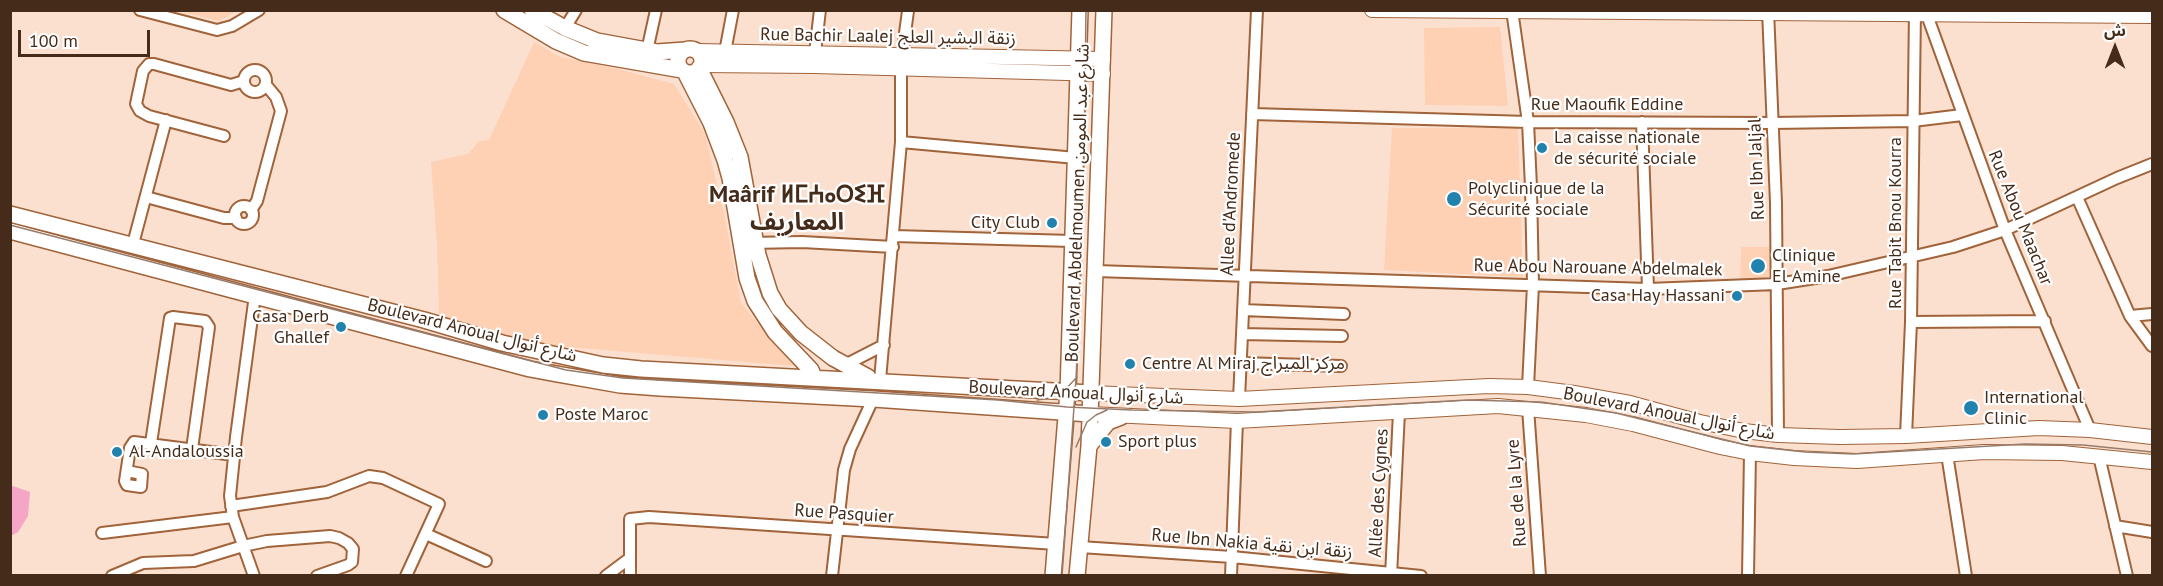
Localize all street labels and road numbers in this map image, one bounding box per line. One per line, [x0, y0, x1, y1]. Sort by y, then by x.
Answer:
street label: Rue Bachir Laalej زنقة البشير العلج [760, 24, 1016, 50]
street label: Boulevard Abdelmoumen شارع عبد المومن [1062, 43, 1094, 363]
street label: Rue Maoufik Eddine [1531, 94, 1683, 116]
street label: Rue Ibn Jaljal [1744, 118, 1770, 220]
street label: Allee d'Andromede [1216, 132, 1246, 276]
street label: Rue Tabit Bnou Kourra [1885, 137, 1907, 309]
street label: Rue Abou Maachar [1983, 147, 2057, 289]
street label: Rue Abou Narouane Abdelmalek [1473, 255, 1723, 281]
street label: Boulevard Anoual شارع أنوال [365, 295, 579, 367]
street label: Boulevard Anoual شارع أنوال [968, 377, 1184, 409]
street label: Boulevard Anoual شارع أنوال [1561, 383, 1777, 445]
street label: Allée des Cygnes [1365, 428, 1393, 558]
street label: Rue de la Lyre [1502, 438, 1532, 548]
street label: Rue Pasquier [794, 500, 894, 528]
street label: Rue Ibn Nakia زنقة ابن نقية [1151, 524, 1353, 564]

